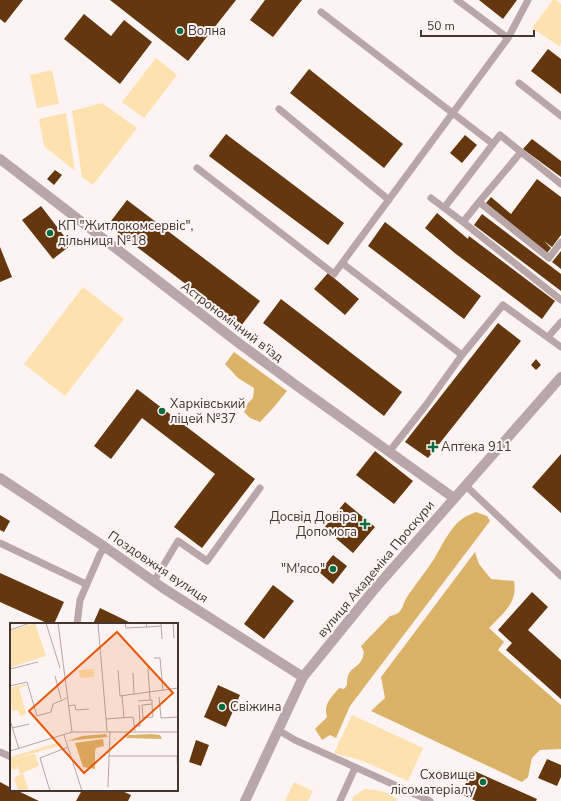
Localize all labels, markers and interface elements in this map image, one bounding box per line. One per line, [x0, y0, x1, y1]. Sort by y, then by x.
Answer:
scale bar [421, 12, 534, 38]
text: 50 m [427, 18, 455, 34]
place label: Волна [188, 22, 226, 40]
marker: Волна [175, 26, 185, 36]
place label: КП "Житлокомсервіс", дільниця №18 [58, 217, 193, 250]
marker: КП "Житлокомсервіс", дільниця №18 [45, 228, 55, 238]
street label: Астрономічний в'їзд [177, 278, 287, 367]
place label: Харківський ліцей №37 [170, 395, 245, 428]
marker: Харківський ліцей №37 [157, 406, 167, 416]
place label: Аптека 911 [441, 438, 511, 456]
marker: Аптека 911 [428, 442, 438, 452]
street label: вулиця Академіка Проскури [313, 497, 439, 641]
place label: Досвід Довіра Допомога [270, 508, 357, 541]
marker: Досвід Довіра Допомога [360, 519, 370, 529]
street label: Поздовжня вулиця [104, 527, 212, 607]
place label: "М'ясо" [281, 560, 325, 578]
marker: "М'ясо" [328, 564, 338, 574]
inset map [10, 623, 178, 791]
place label: Свіжина [230, 698, 281, 716]
marker: Свіжина [217, 702, 227, 712]
place label: Сховище лісоматеріалу [390, 766, 475, 799]
marker: Сховище лісоматеріалу [478, 777, 488, 787]

